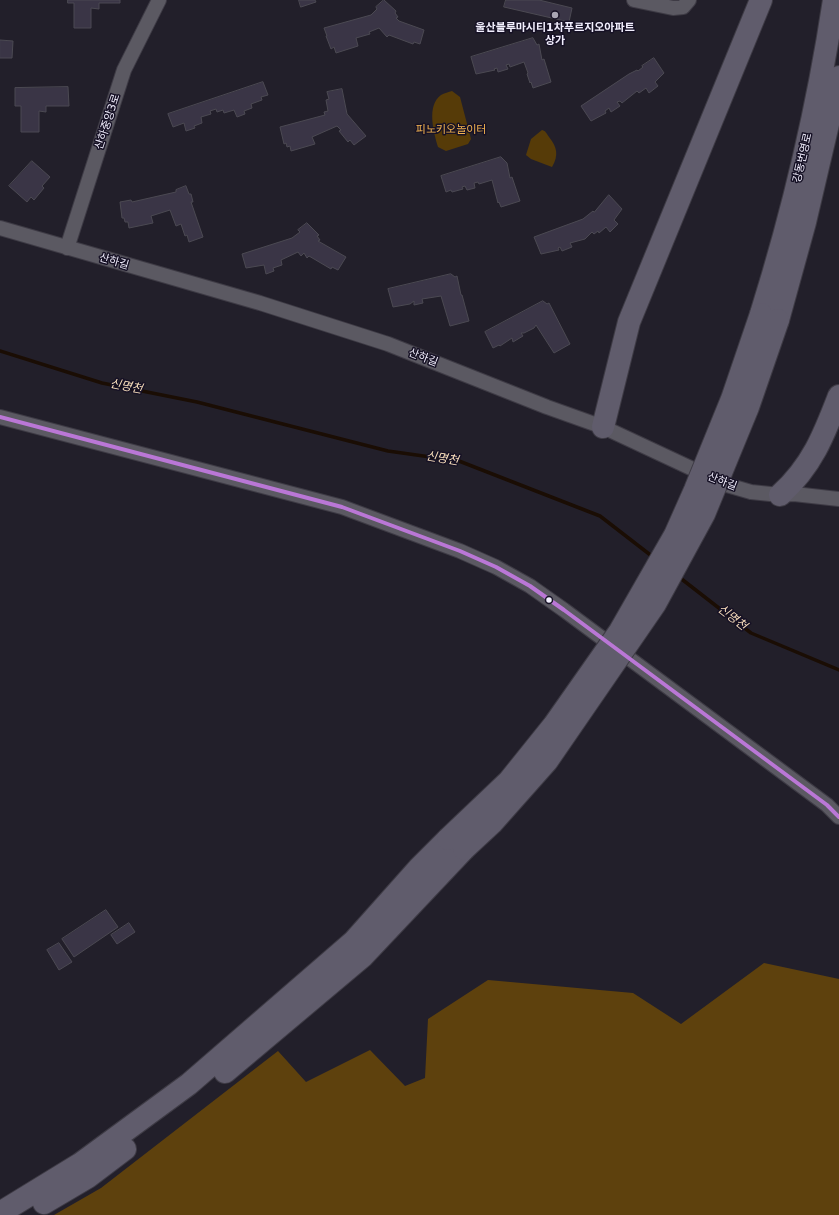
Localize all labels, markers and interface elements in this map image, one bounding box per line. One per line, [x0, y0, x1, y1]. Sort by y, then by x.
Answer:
marker: 울산블루마시티1차푸르지오아파트 상가 [550, 10, 560, 20]
place label: 울산블루마시티1차푸르지오아파트 상가 [475, 21, 635, 47]
street label: 산하중앙3로 [93, 93, 123, 151]
park label: 피노키오놀이터 [416, 123, 486, 137]
street label: 강동번영로 [791, 132, 815, 184]
street label: 산하길 [98, 251, 130, 273]
street label: 산하길 [406, 346, 440, 370]
water label: 신명천 [108, 377, 144, 397]
water label: 신명천 [425, 449, 459, 469]
street label: 산하길 [705, 470, 739, 494]
unlabelled marker [544, 595, 554, 605]
water label: 신명천 [715, 602, 749, 634]

